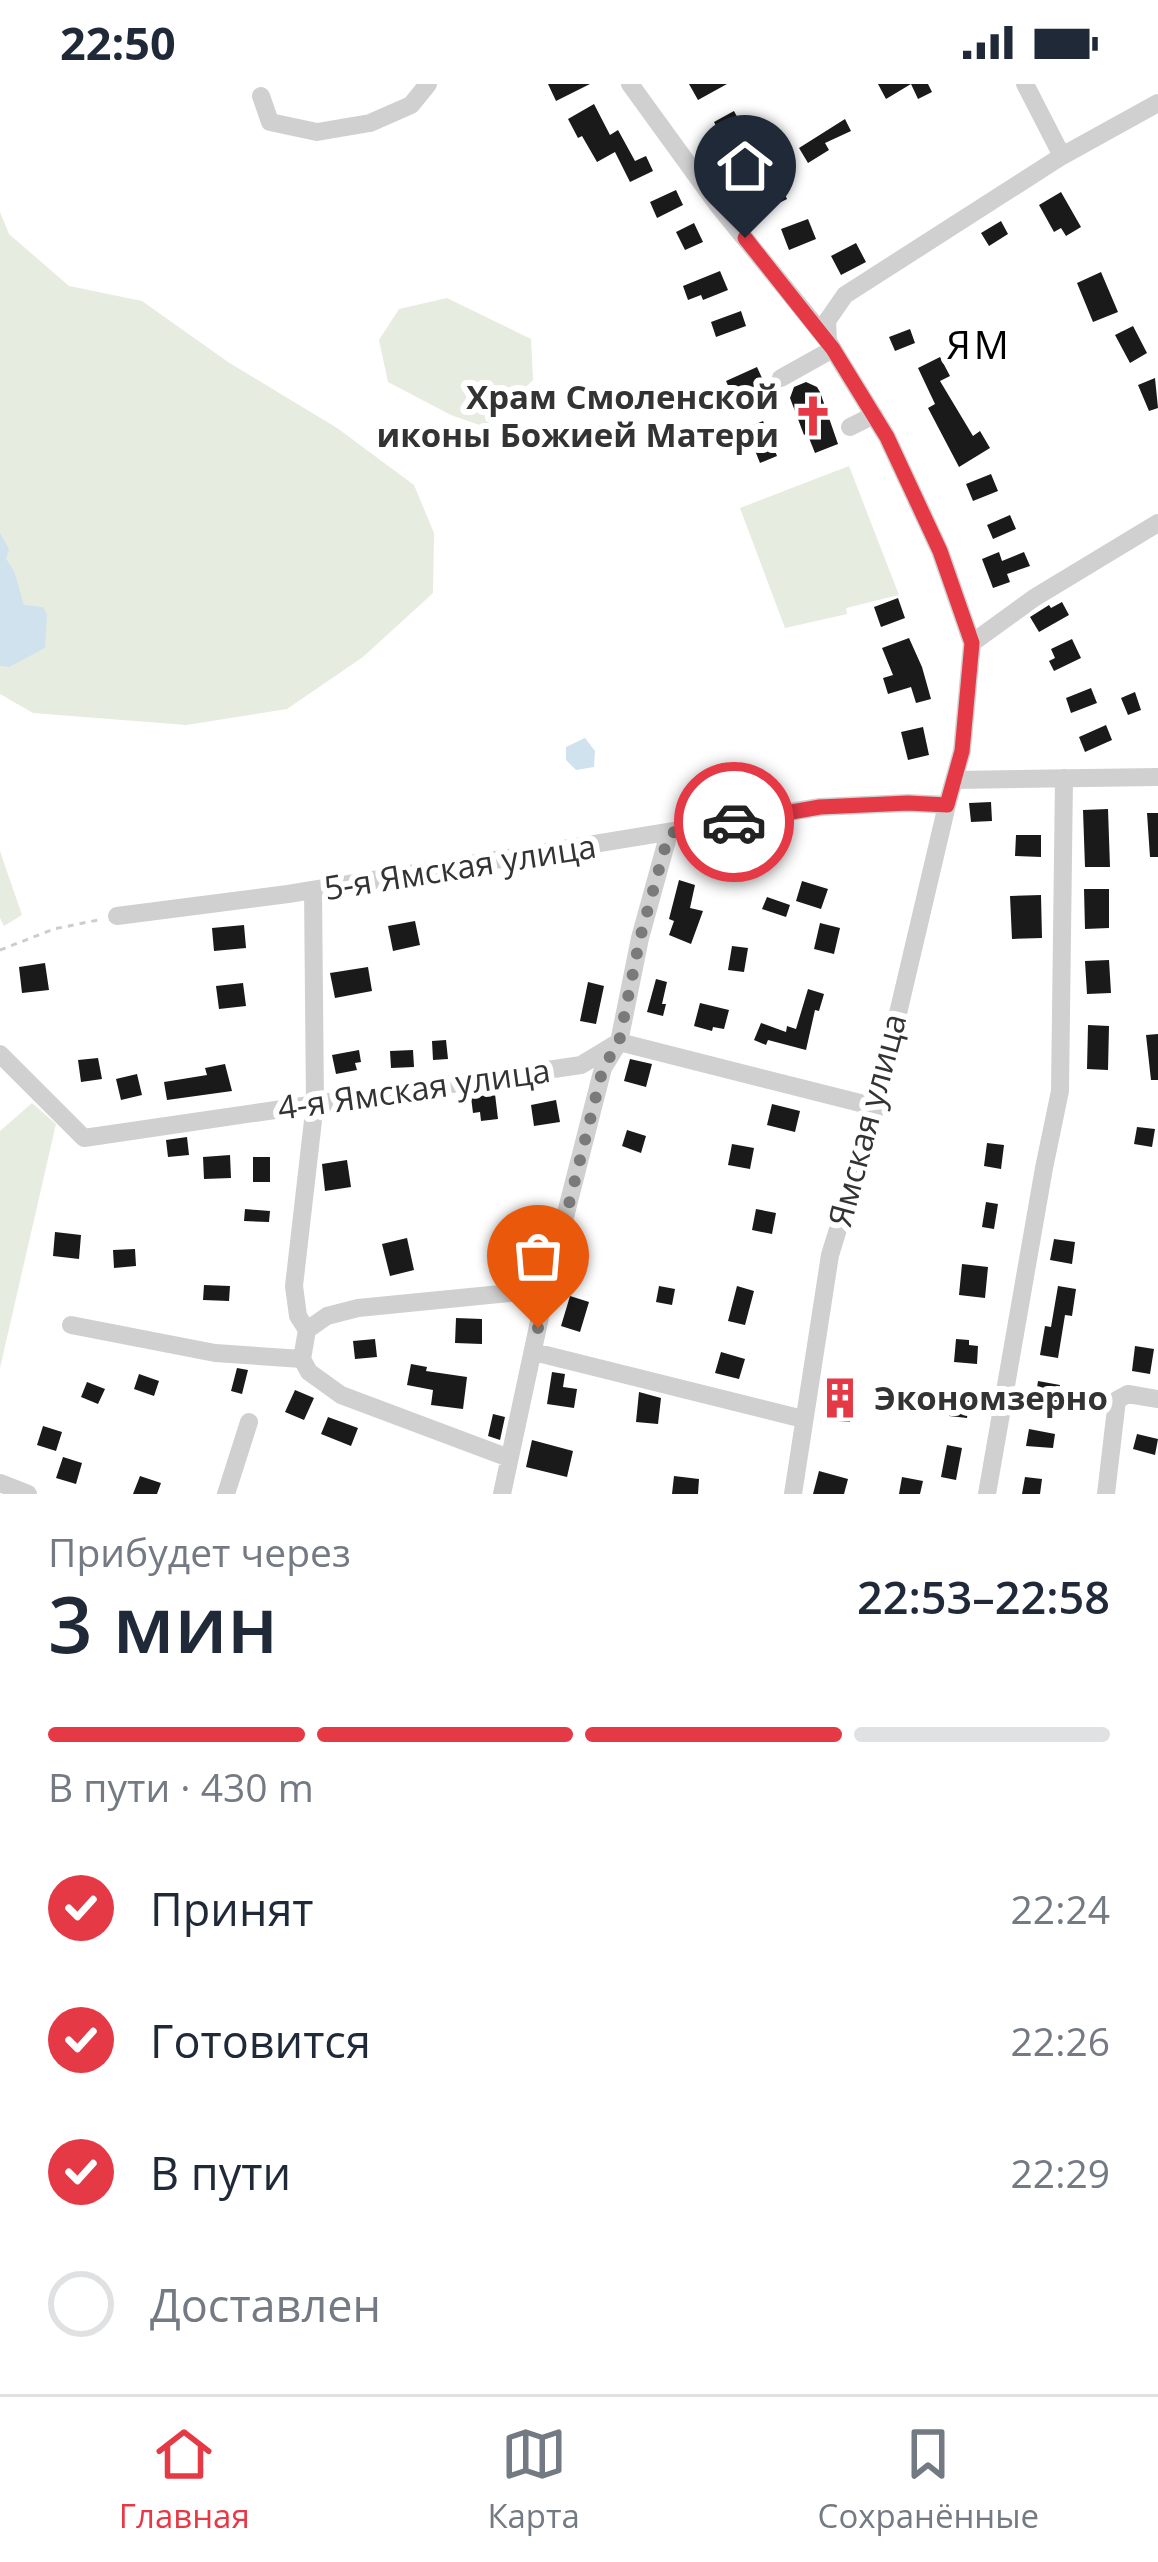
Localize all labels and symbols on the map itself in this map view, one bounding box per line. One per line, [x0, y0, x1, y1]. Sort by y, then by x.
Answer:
pin [694, 115, 796, 238]
district label: ЯМ [946, 317, 1012, 370]
place label: Храм Смоленской иконы Божией Матери [377, 374, 779, 457]
church icon: Храм Смоленской иконы Божией Матери [790, 393, 836, 439]
courier [674, 762, 794, 882]
street label: 5-я Ямская улица [321, 823, 599, 910]
street label: Ямская улица [817, 1009, 917, 1231]
street label: 4-я Ямская улица [275, 1047, 553, 1130]
pin [487, 1205, 589, 1328]
building icon: Экономзерно [817, 1375, 863, 1421]
place label: Экономзерно [874, 1375, 1108, 1420]

